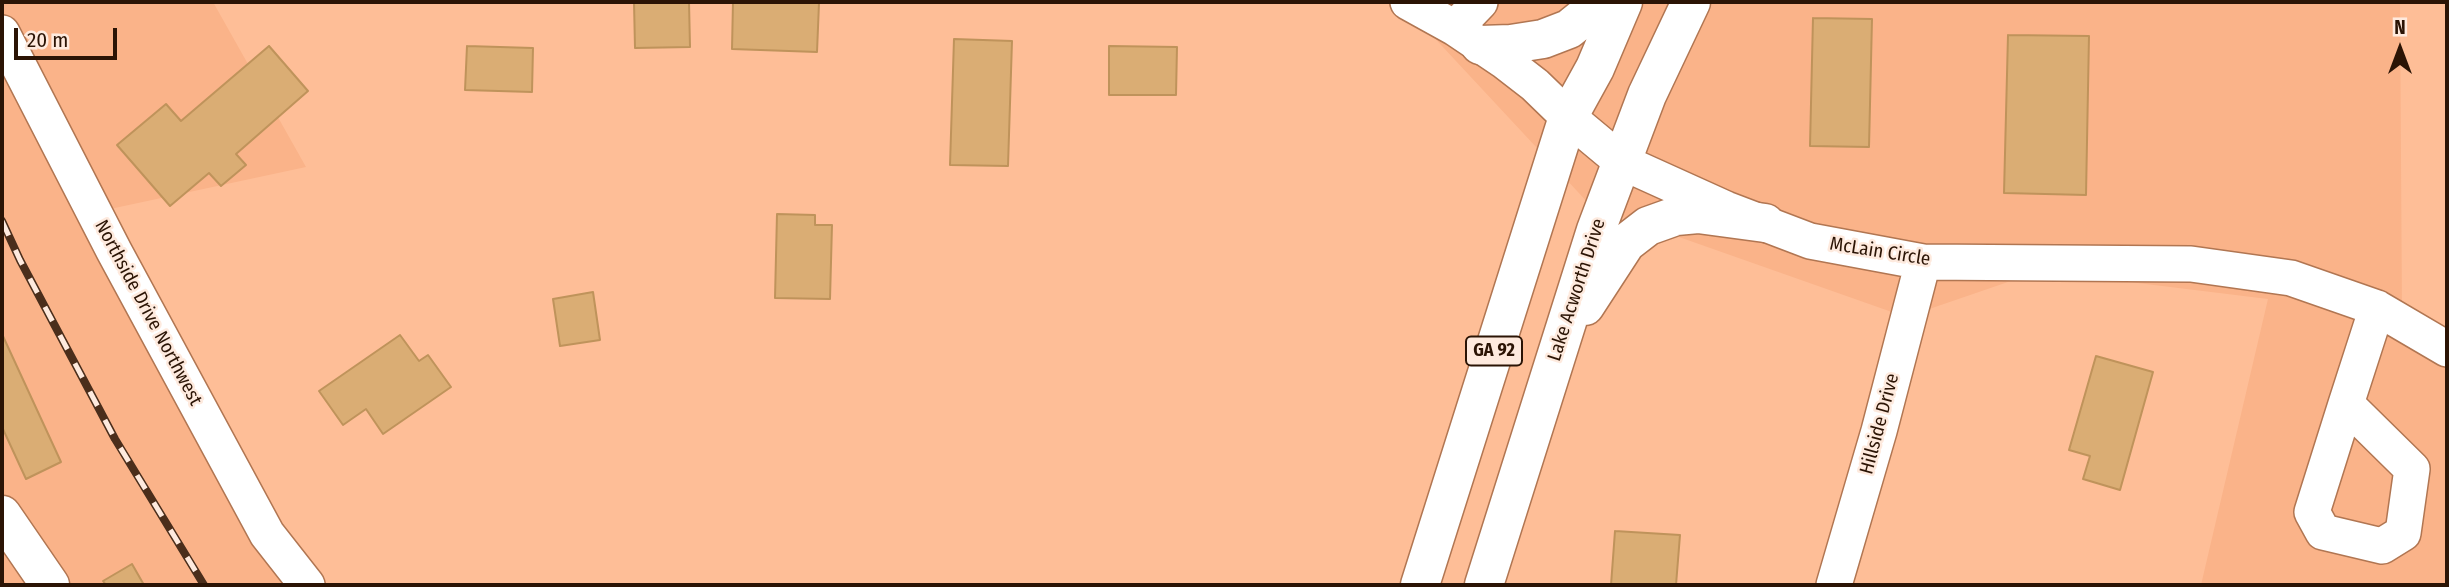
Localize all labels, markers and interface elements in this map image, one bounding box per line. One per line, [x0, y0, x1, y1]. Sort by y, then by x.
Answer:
scale bar [18, 14, 121, 58]
north arrow [2365, 14, 2435, 84]
text: N [2394, 16, 2406, 39]
text: 20 m [27, 27, 68, 53]
street label: Northside Drive Northwest [89, 216, 207, 410]
street label: Lake Acworth Drive [1543, 216, 1611, 364]
street label: McLain Circle [1828, 233, 1932, 271]
road number: GA 92 [1466, 337, 1522, 366]
street label: Hillside Drive [1856, 371, 1904, 477]

